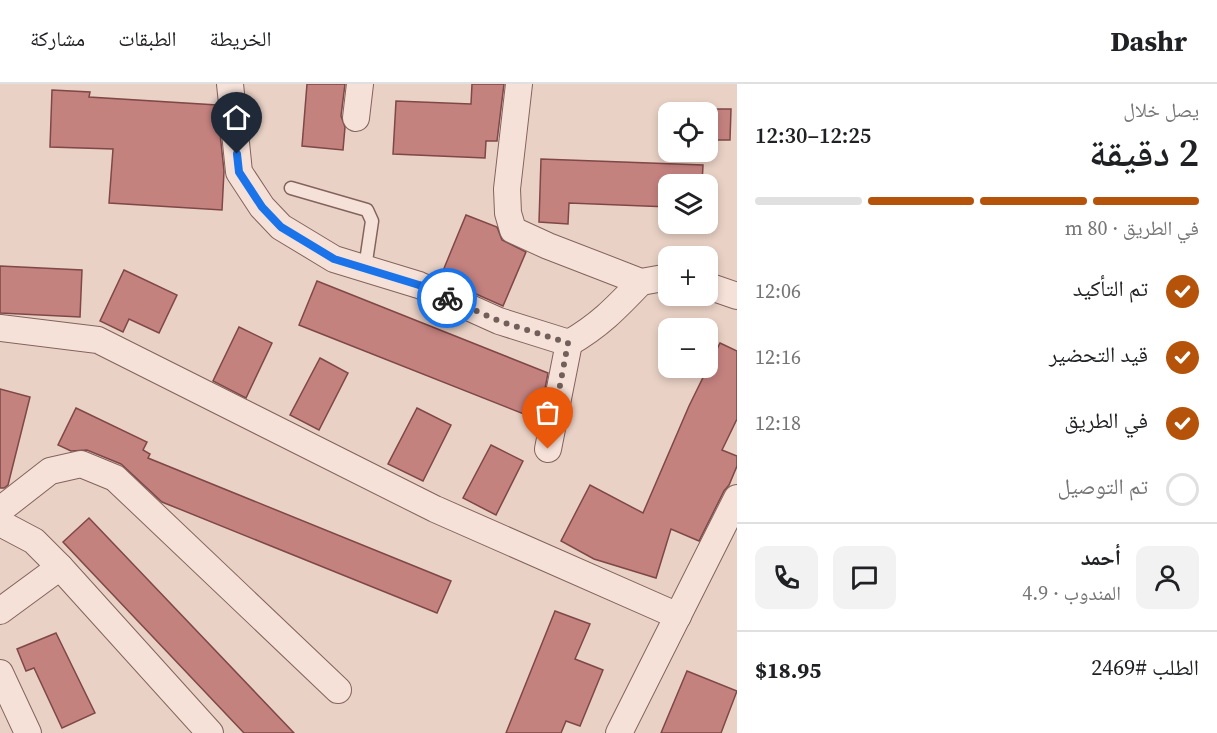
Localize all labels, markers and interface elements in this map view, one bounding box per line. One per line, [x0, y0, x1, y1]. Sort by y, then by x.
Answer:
text: Dashr [1110, 22, 1187, 60]
text: مشاركة [30, 24, 85, 53]
text: الطبقات [118, 24, 177, 53]
text: الخريطة [210, 24, 271, 53]
pin [211, 92, 262, 154]
text: يصل خلال [1123, 96, 1199, 124]
icon: home [220, 101, 253, 134]
map controls [658, 102, 718, 378]
button: locate [658, 102, 718, 162]
text: 12:25–12:30 [755, 120, 871, 150]
text: 2 دقيقة [1089, 126, 1199, 179]
button: layers [658, 174, 718, 234]
text: في الطريق · 80 m [1065, 214, 1199, 242]
button: + [658, 246, 718, 306]
courier [417, 268, 477, 328]
text: تم التأكيد [1073, 273, 1148, 303]
icon: check [1166, 275, 1199, 308]
text: 12:06 [755, 277, 801, 305]
icon: bike [431, 282, 464, 315]
button: − [658, 318, 718, 378]
text: قيد التحضير [1049, 339, 1148, 369]
icon: check [1166, 341, 1199, 374]
text: 12:16 [755, 343, 801, 371]
pin [522, 387, 573, 449]
icon: bag [531, 396, 564, 429]
text: في الطريق [1064, 405, 1148, 435]
icon: check [1166, 407, 1199, 440]
text: 12:18 [755, 409, 801, 437]
text: تم التوصيل [1057, 471, 1148, 501]
text: أحمد [1081, 542, 1121, 572]
button: phone [755, 546, 818, 609]
button: chat [833, 546, 896, 609]
button: person [1136, 546, 1199, 609]
text: المندوب · 4.9 [1022, 579, 1121, 607]
text: الطلب #2469 [1091, 652, 1199, 682]
text: $18.95 [755, 655, 821, 685]

